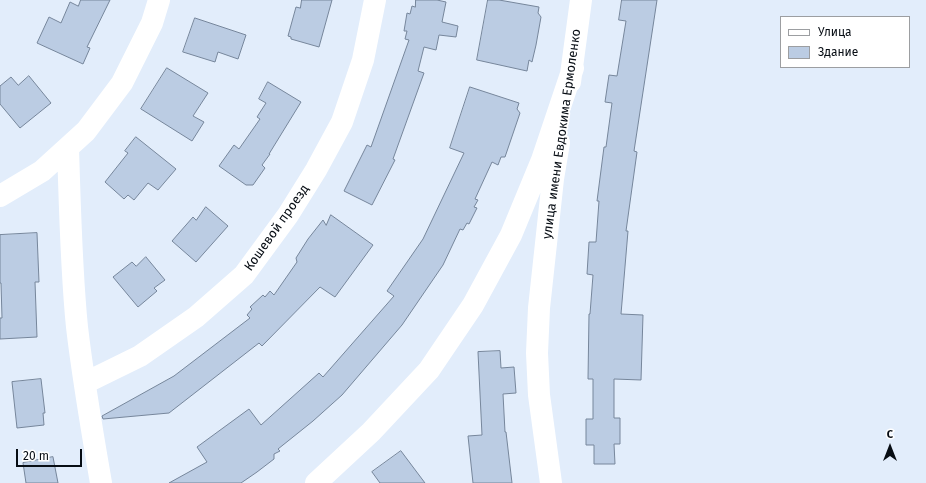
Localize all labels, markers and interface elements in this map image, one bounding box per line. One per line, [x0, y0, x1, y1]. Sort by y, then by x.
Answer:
legend [780, 16, 910, 68]
text: Улица [818, 25, 852, 39]
street label: улица имени Евдокима Ермоленко [540, 28, 584, 240]
text: Здание [818, 45, 858, 59]
street label: Кошевой проезд [241, 182, 313, 274]
north arrow [870, 427, 910, 467]
text: С [887, 428, 893, 441]
scale bar [18, 441, 84, 467]
text: 20 m [23, 449, 49, 463]

